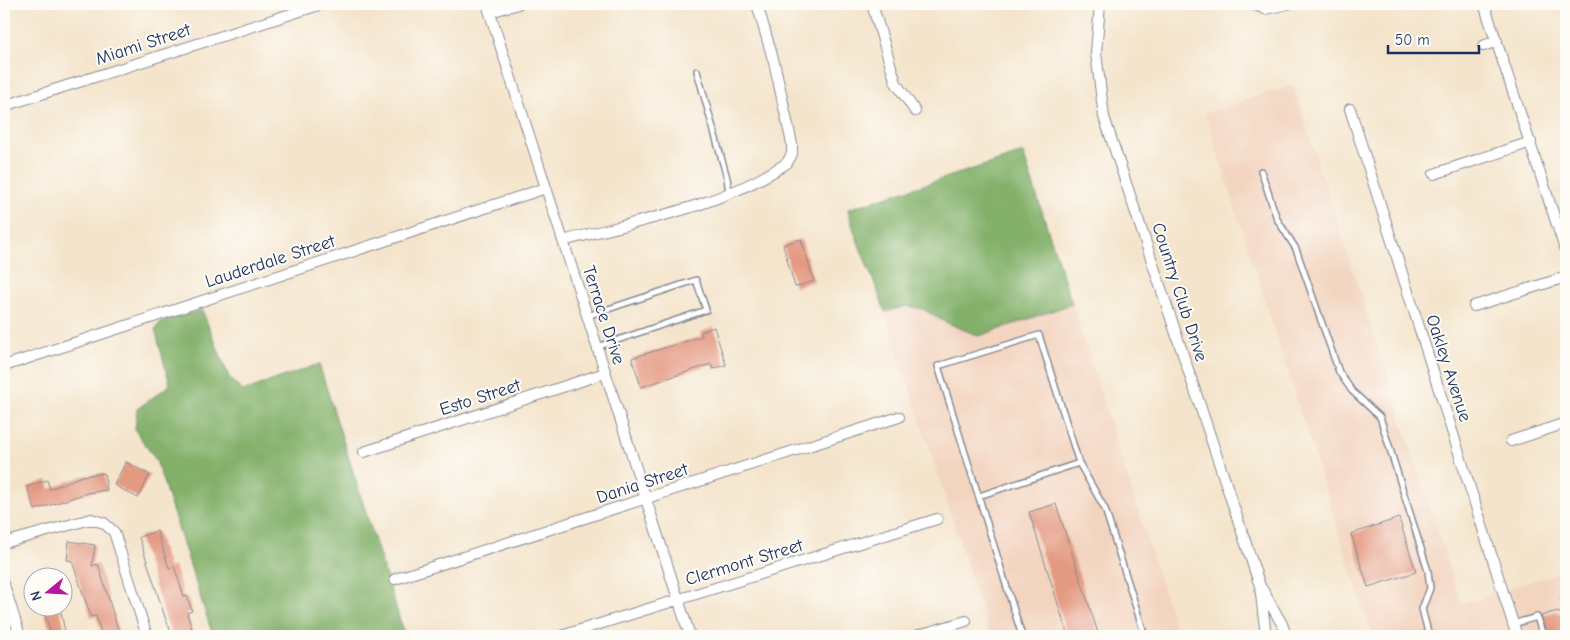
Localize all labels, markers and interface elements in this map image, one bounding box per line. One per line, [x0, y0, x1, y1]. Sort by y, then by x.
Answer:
street label: Miami Street [93, 19, 194, 70]
scale bar [1388, 22, 1479, 54]
text: 50 m [1395, 31, 1430, 49]
street label: Country Club Drive [1147, 220, 1212, 364]
street label: Lauderdale Street [203, 230, 339, 292]
street label: Terrace Drive [578, 263, 629, 367]
street label: Oakley Avenue [1421, 312, 1476, 424]
street label: Esto Street [437, 374, 524, 420]
street label: Dania Street [594, 459, 691, 508]
street label: Clermont Street [683, 534, 806, 590]
north arrow [22, 568, 72, 618]
text: N [27, 589, 46, 603]

